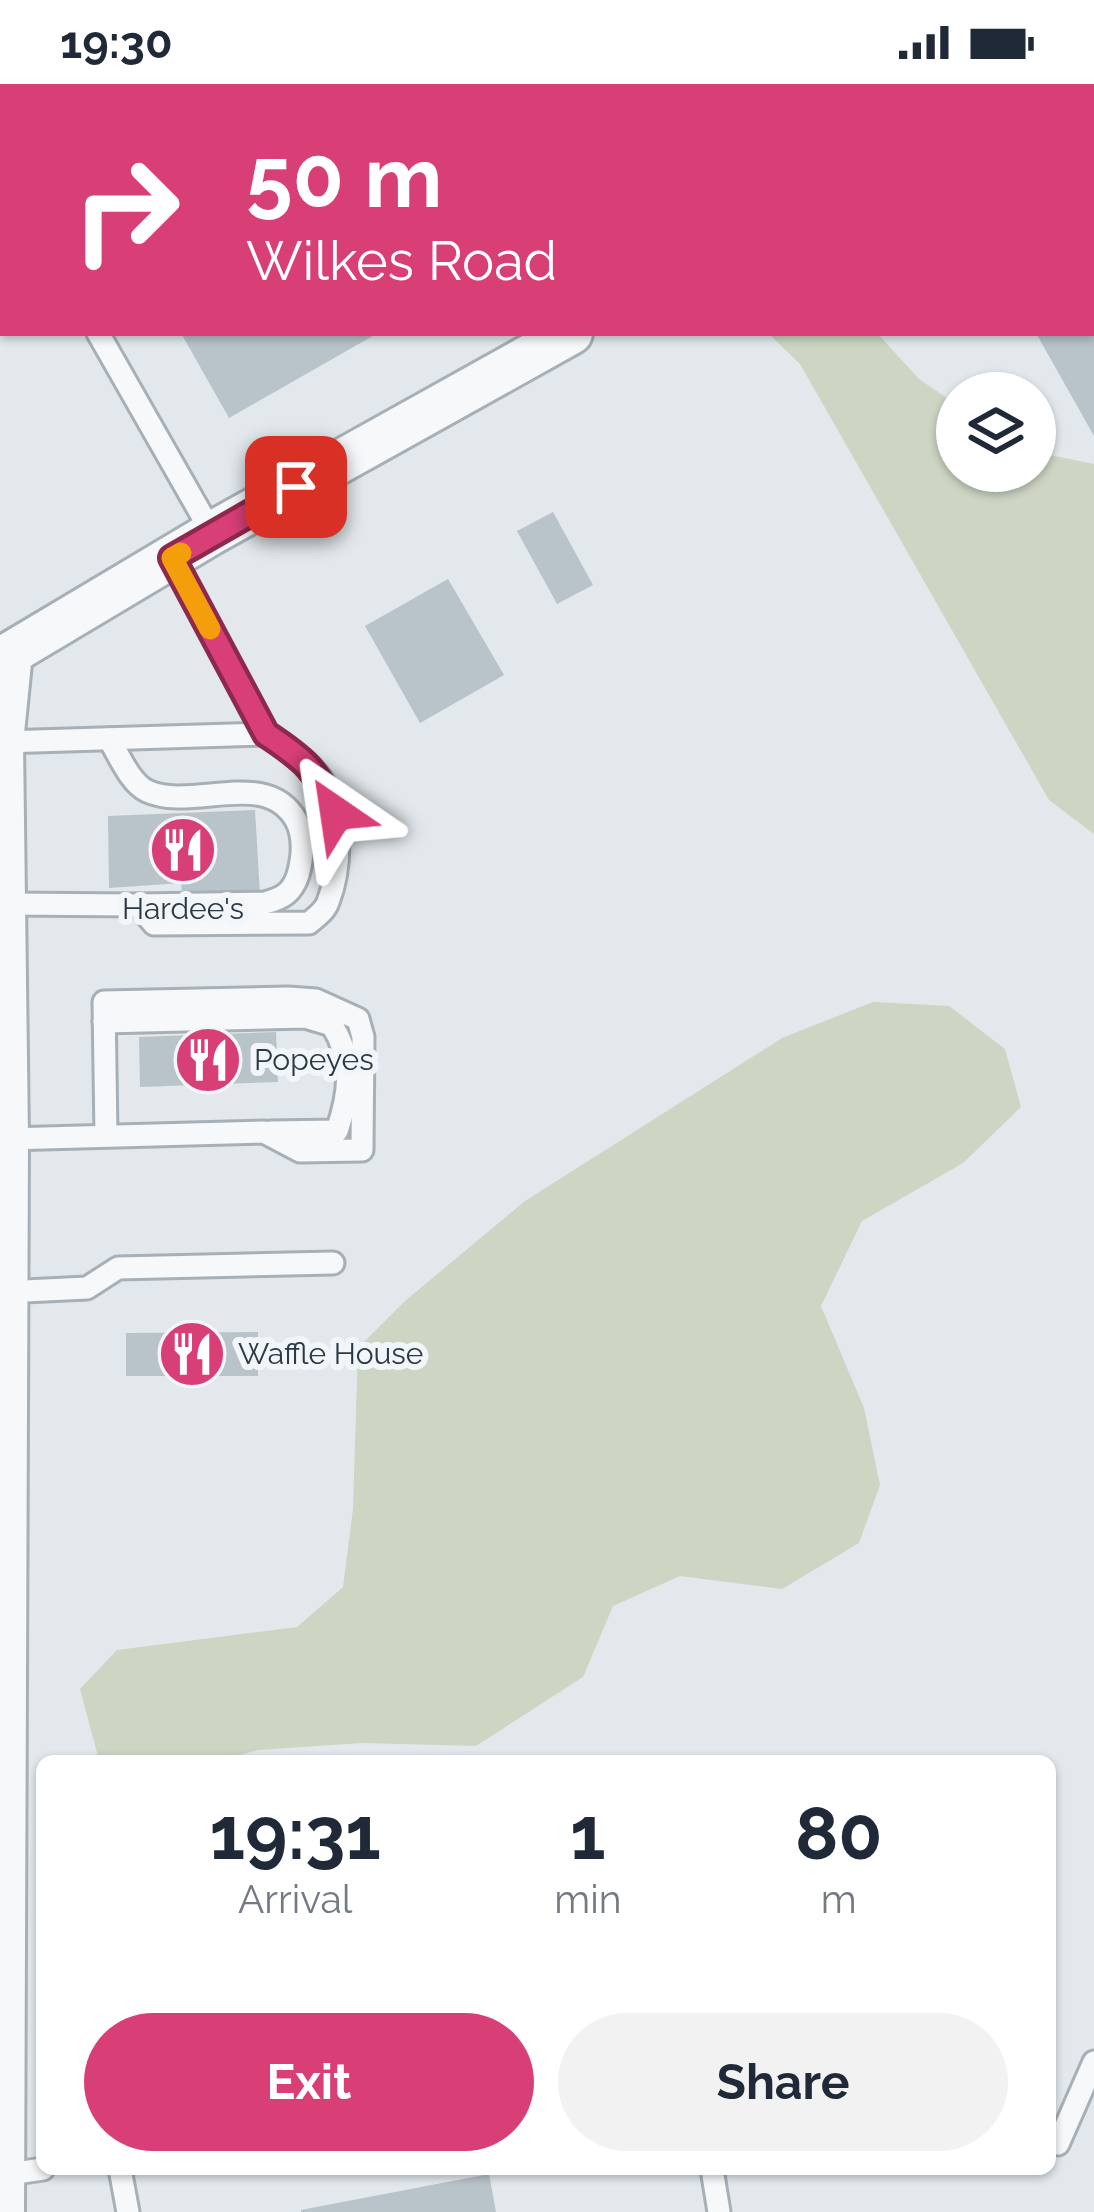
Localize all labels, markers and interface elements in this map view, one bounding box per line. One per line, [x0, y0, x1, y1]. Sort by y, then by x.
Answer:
text: 19:30 [60, 16, 173, 69]
text: 50 m [246, 128, 442, 227]
icon: right [48, 132, 204, 288]
text: Wilkes Road [246, 229, 557, 293]
map controls [936, 372, 1056, 492]
button: layers [936, 372, 1056, 492]
pin [245, 436, 347, 538]
icon: arrive [263, 454, 329, 520]
position arrow [273, 750, 399, 876]
restaurant icon: Hardee's [148, 815, 218, 885]
place label: Hardee's [122, 891, 244, 926]
restaurant icon: Popeyes [173, 1025, 243, 1095]
place label: Popeyes [254, 1042, 374, 1077]
restaurant icon: Waffle House [157, 1319, 227, 1389]
place label: Waffle House [238, 1336, 423, 1371]
text: 19:31 [209, 1791, 381, 1876]
text: 1 [570, 1791, 606, 1876]
text: 80 [795, 1791, 883, 1876]
text: Arrival [238, 1876, 352, 1922]
text: min [554, 1876, 621, 1922]
text: m [821, 1876, 857, 1922]
button: Exit [84, 2013, 534, 2151]
button: Share [558, 2013, 1008, 2151]

